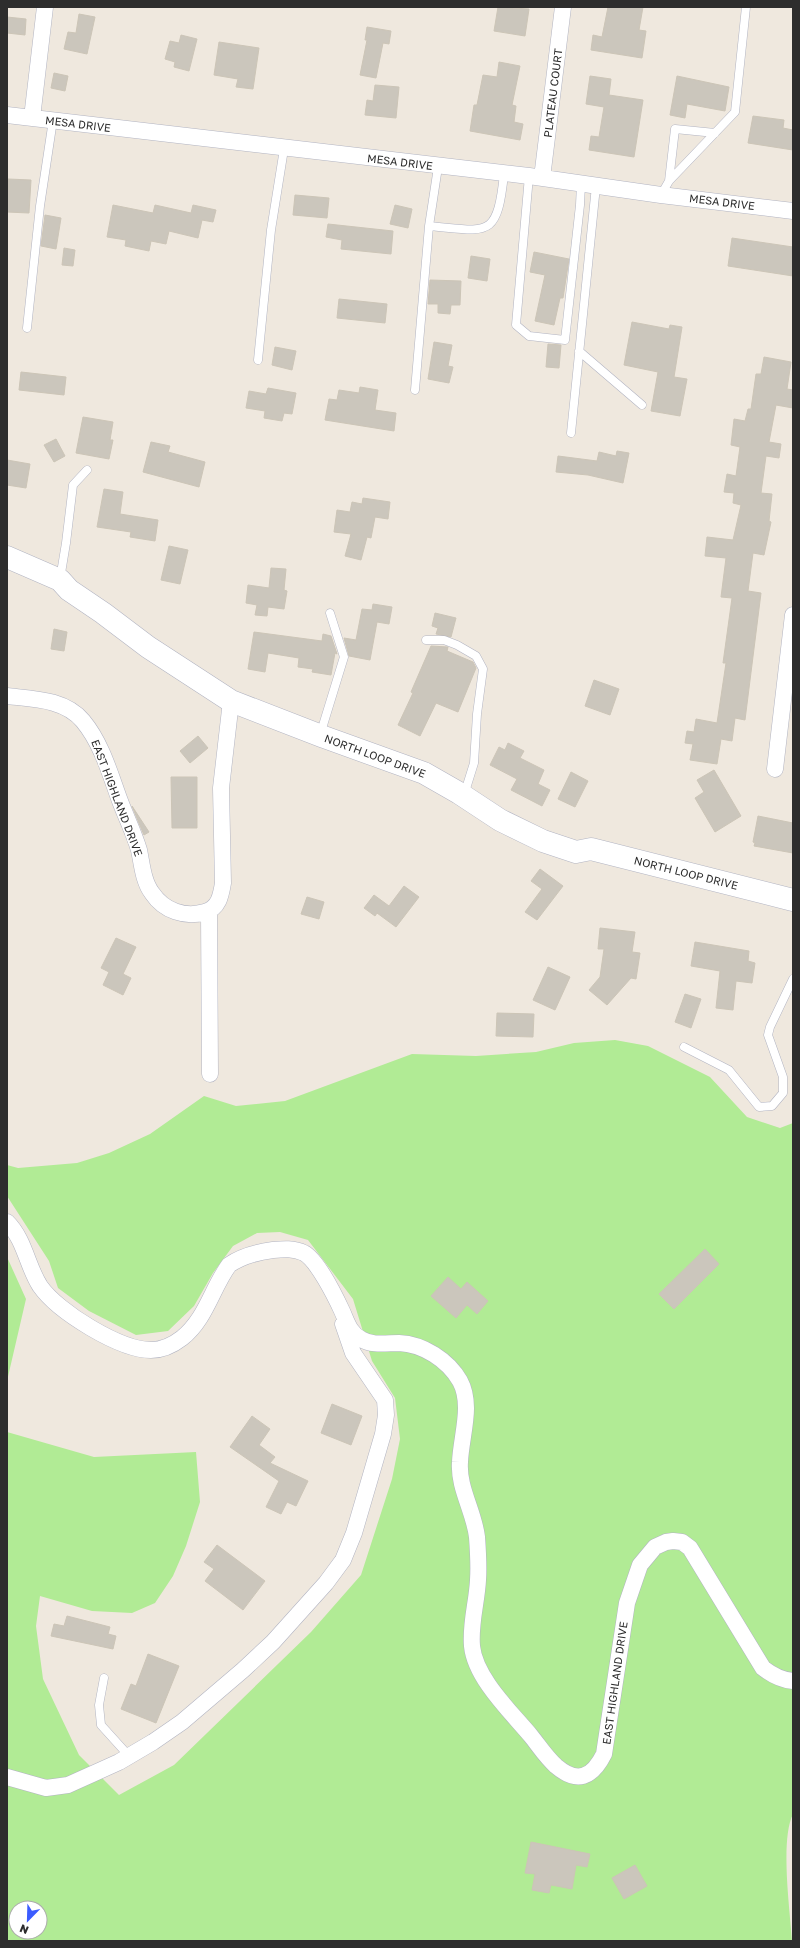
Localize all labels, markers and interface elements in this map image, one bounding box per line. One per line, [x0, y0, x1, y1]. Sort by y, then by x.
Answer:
street label: PLATEAU COURT [541, 48, 564, 138]
street label: MESA DRIVE [45, 113, 112, 134]
street label: MESA DRIVE [367, 151, 434, 172]
street label: MESA DRIVE [689, 191, 756, 212]
street label: NORTH LOOP DRIVE [323, 731, 428, 780]
street label: EAST HIGHLAND DRIVE [89, 738, 146, 858]
street label: NORTH LOOP DRIVE [633, 853, 740, 892]
street label: EAST HIGHLAND DRIVE [599, 1620, 630, 1745]
north arrow [8, 1900, 48, 1940]
text: N [18, 1922, 30, 1937]

